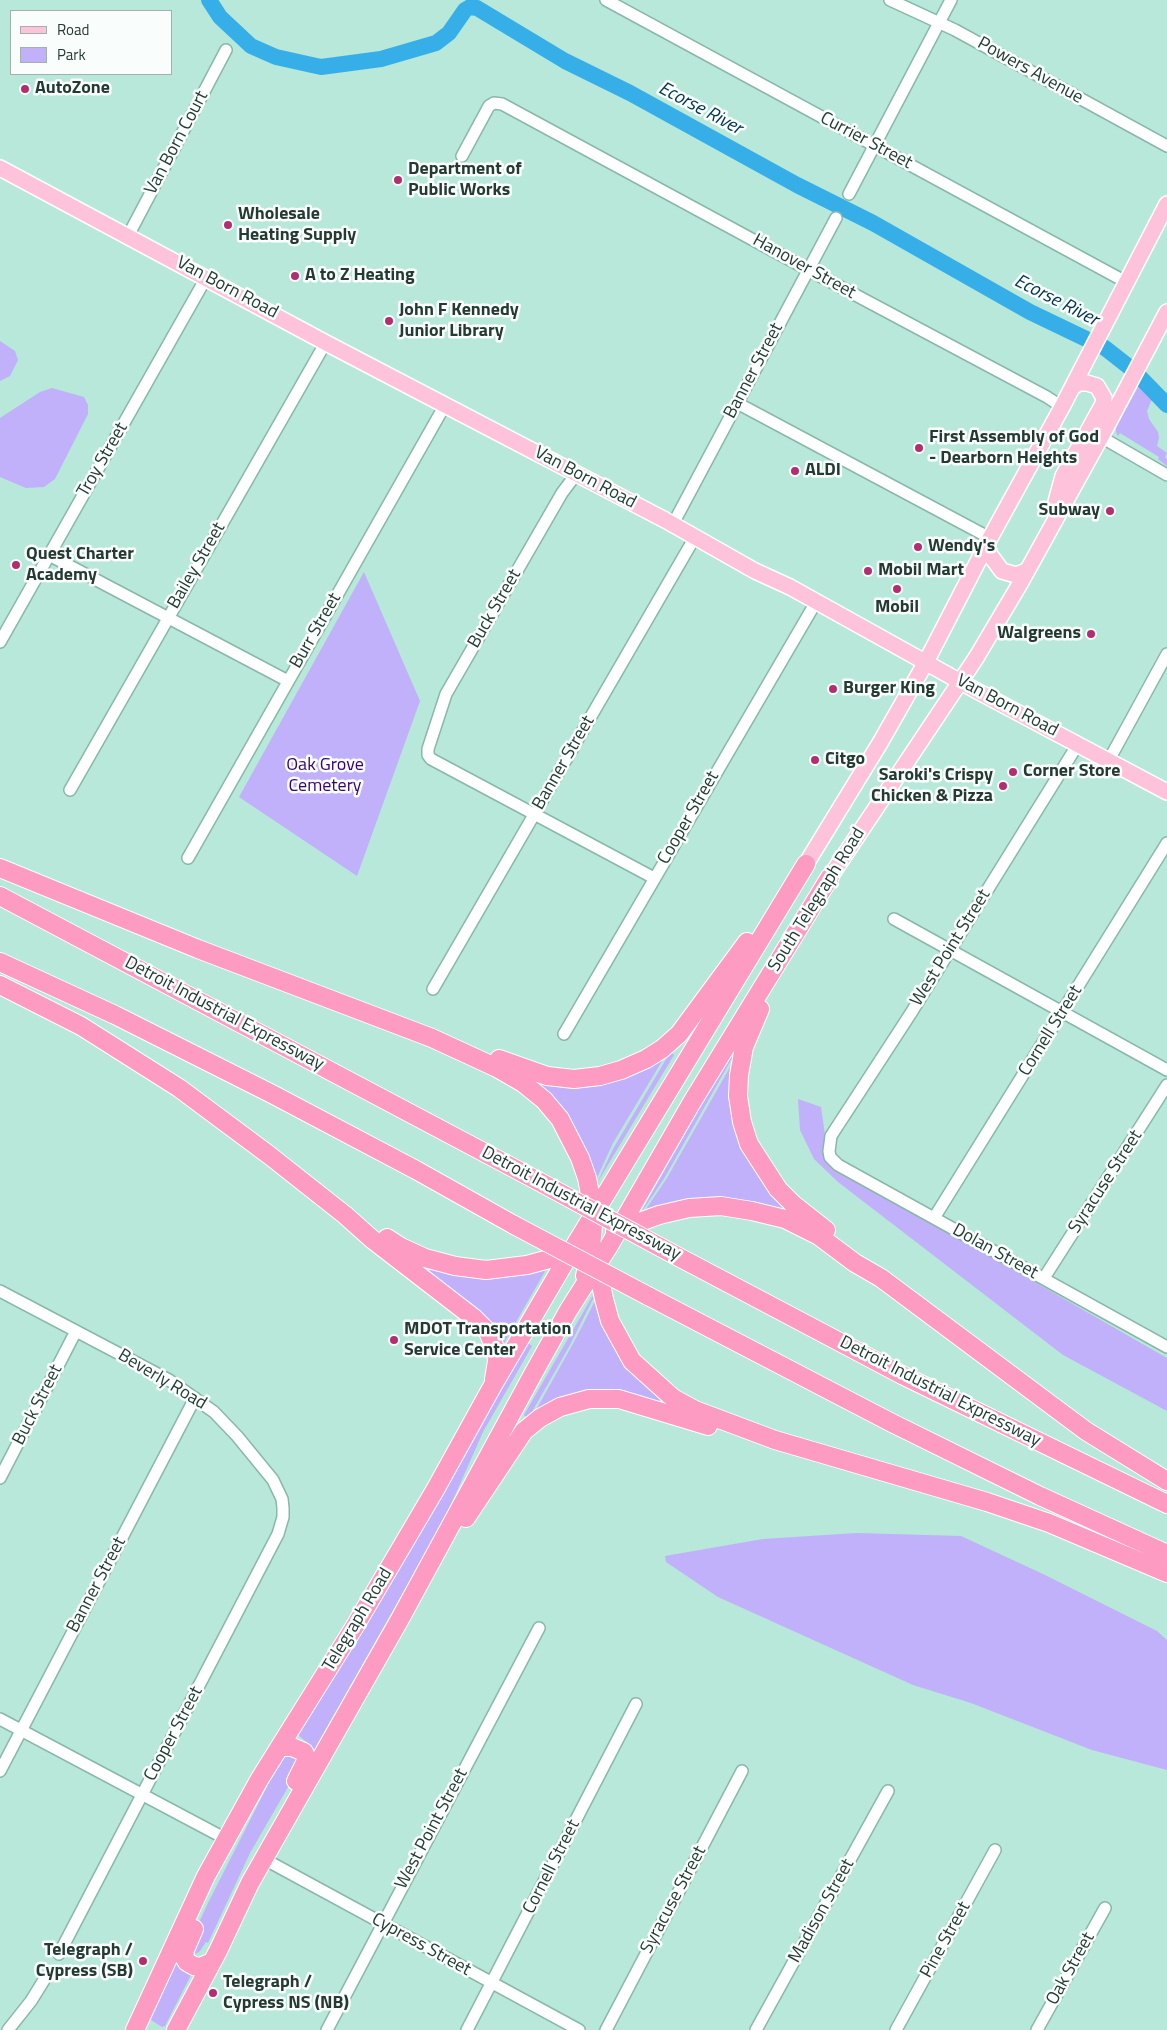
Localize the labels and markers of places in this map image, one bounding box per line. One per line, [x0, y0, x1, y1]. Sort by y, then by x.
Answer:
place label: AutoZone [35, 78, 110, 100]
marker: AutoZone [19, 83, 31, 95]
place label: Department of Public Works [408, 159, 522, 202]
marker: Department of Public Works [392, 174, 404, 186]
place label: Wholesale Heating Supply [238, 204, 356, 246]
marker: Wholesale Heating Supply [222, 219, 234, 231]
place label: A to Z Heating [305, 265, 415, 287]
marker: A to Z Heating [289, 270, 301, 282]
place label: John F Kennedy Junior Library [399, 300, 519, 342]
marker: John F Kennedy Junior Library [383, 315, 395, 327]
place label: First Assembly of God - Dearborn Heights [929, 427, 1099, 469]
marker: First Assembly of God - Dearborn Heights [913, 442, 925, 454]
place label: ALDI [805, 460, 841, 482]
marker: ALDI [789, 465, 801, 477]
place label: Subway [1038, 500, 1100, 522]
marker: Subway [1104, 505, 1116, 517]
place label: Wendy's [928, 536, 995, 558]
marker: Wendy's [912, 541, 924, 553]
place label: Quest Charter Academy [26, 544, 134, 586]
marker: Quest Charter Academy [10, 559, 22, 571]
place label: Mobil Mart [878, 560, 964, 582]
marker: Mobil Mart [862, 565, 874, 577]
marker: Mobil [891, 583, 903, 595]
place label: Mobil [875, 597, 919, 619]
place label: Walgreens [997, 623, 1081, 645]
marker: Walgreens [1085, 628, 1097, 640]
place label: Burger King [843, 678, 935, 700]
marker: Burger King [827, 683, 839, 695]
place label: Citgo [825, 749, 865, 771]
marker: Citgo [809, 754, 821, 766]
place label: Corner Store [1023, 761, 1120, 783]
place label: Saroki's Crispy Chicken & Pizza [871, 765, 993, 808]
marker: Corner Store [1007, 766, 1019, 778]
marker: Saroki's Crispy Chicken & Pizza [997, 780, 1009, 792]
place label: MDOT Transportation Service Center [404, 1319, 571, 1362]
marker: MDOT Transportation Service Center [388, 1334, 400, 1346]
place label: Telegraph / Cypress (SB) [36, 1940, 133, 1982]
marker: Telegraph / Cypress (SB) [137, 1955, 149, 1967]
place label: Telegraph / Cypress NS (NB) [223, 1972, 349, 2015]
marker: Telegraph / Cypress NS (NB) [207, 1987, 219, 1999]

